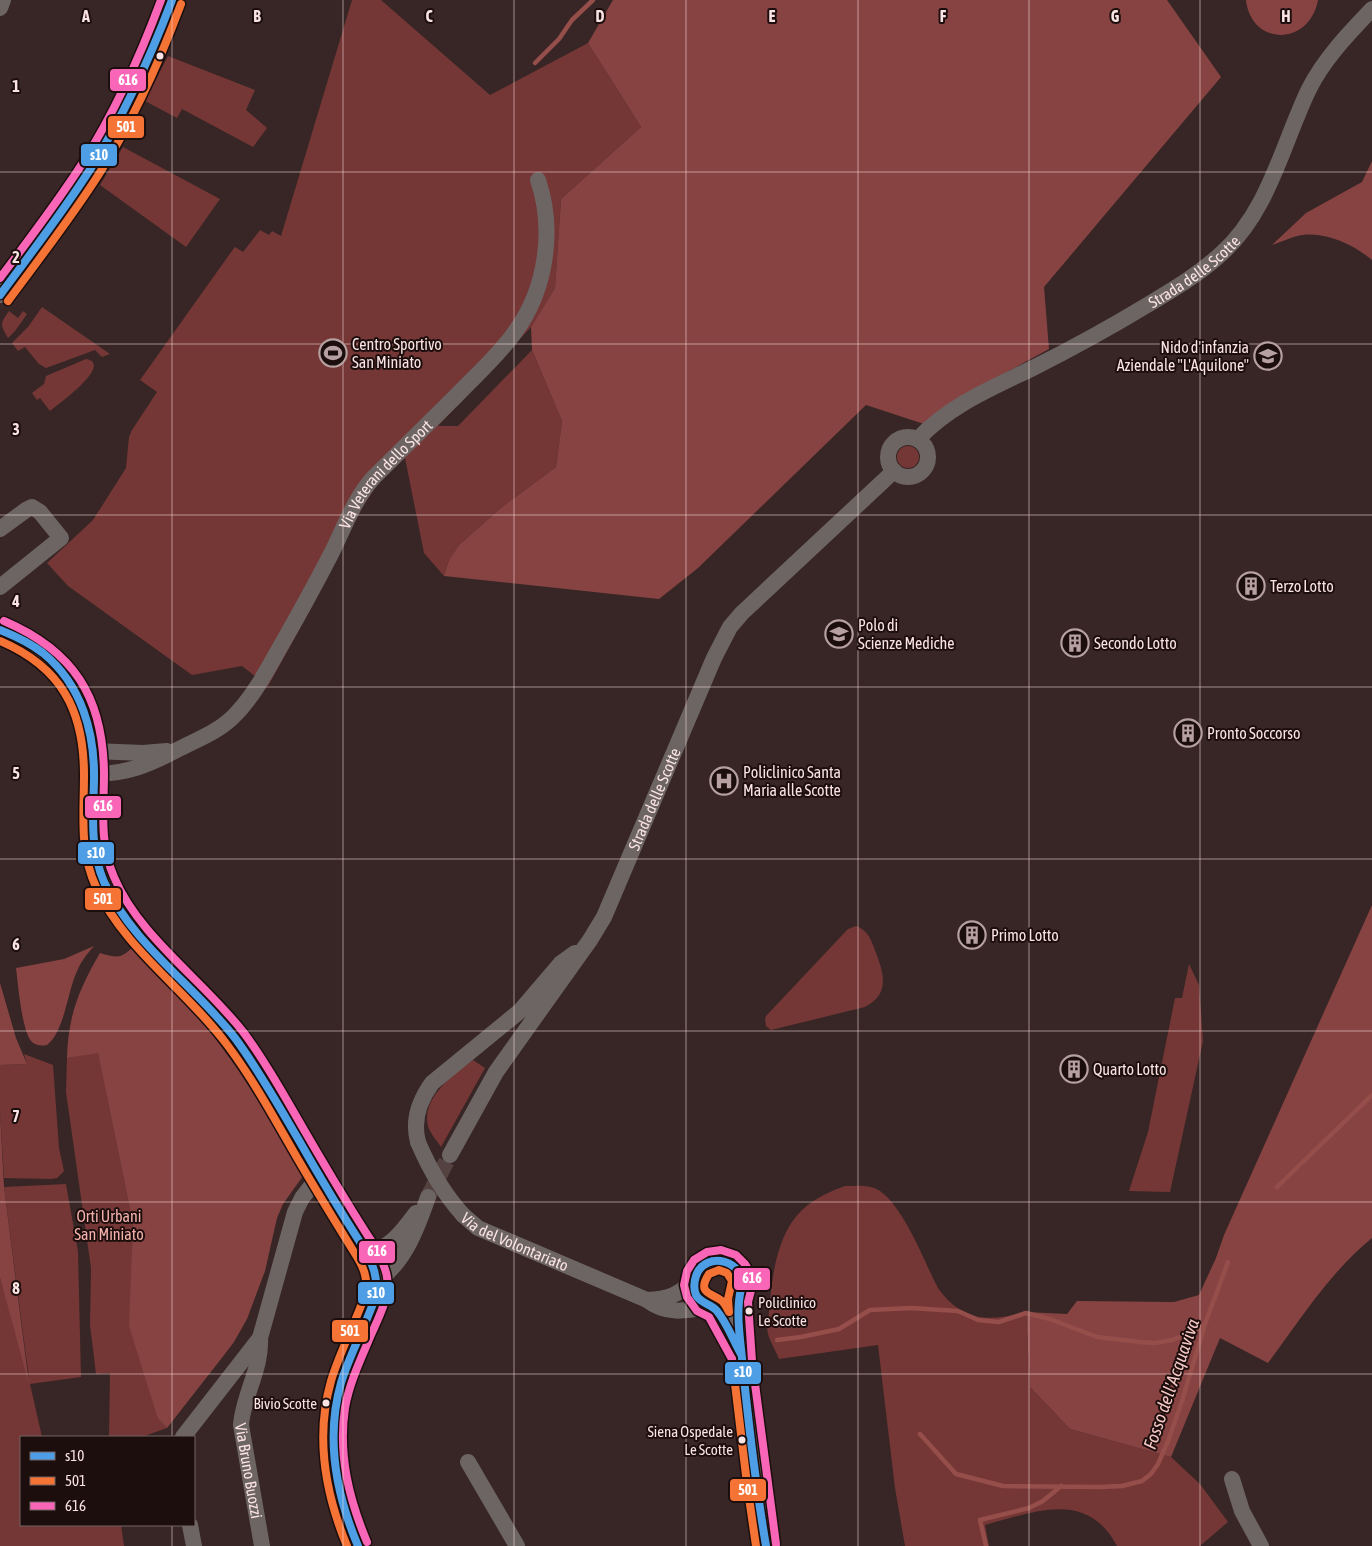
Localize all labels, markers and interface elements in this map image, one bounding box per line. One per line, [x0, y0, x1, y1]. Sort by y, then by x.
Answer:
text: A [81, 7, 90, 25]
text: B [253, 7, 261, 25]
text: C [425, 7, 433, 25]
text: D [596, 7, 605, 25]
text: E [769, 7, 776, 25]
text: F [940, 7, 947, 25]
text: G [1111, 7, 1120, 25]
text: H [1281, 7, 1291, 25]
unlabelled marker [155, 51, 165, 61]
line badge: 616 [109, 68, 147, 92]
text: 616 [118, 72, 138, 88]
text: 1 [12, 77, 20, 95]
line badge: 501 [107, 115, 145, 139]
text: 501 [116, 119, 136, 135]
line badge: s10 [80, 143, 118, 167]
text: s10 [90, 147, 108, 163]
street label: Strada delle Scotte [1145, 232, 1243, 311]
text: 2 [12, 248, 20, 266]
place label: Centro Sportivo San Miniato [352, 335, 442, 371]
sports icon: Centro Sportivo San Miniato [318, 338, 348, 368]
place label: Nido d'infanzia Aziendale "L'Aquilone" [1117, 338, 1249, 375]
school or university icon: Nido d'infanzia Aziendale "L'Aquilone" [1253, 341, 1283, 371]
street label: Via Veterani dello Sport [335, 416, 436, 531]
text: 3 [12, 420, 20, 438]
building icon: Terzo Lotto [1236, 571, 1266, 601]
place label: Terzo Lotto [1270, 577, 1334, 595]
text: 4 [11, 592, 20, 610]
place label: Polo di Scienze Mediche [858, 616, 955, 652]
school or university icon: Polo di Scienze Mediche [824, 619, 854, 649]
building icon: Secondo Lotto [1060, 628, 1090, 658]
place label: Secondo Lotto [1094, 634, 1177, 652]
building icon: Pronto Soccorso [1173, 718, 1203, 748]
place label: Pronto Soccorso [1207, 724, 1301, 742]
street label: Strada delle Scotte [624, 745, 684, 853]
place label: Policlinico Santa Maria alle Scotte [743, 763, 841, 799]
text: 5 [12, 764, 20, 782]
hospital icon: Policlinico Santa Maria alle Scotte [709, 766, 739, 796]
line badge: 616 [84, 795, 122, 819]
text: 616 [93, 798, 113, 814]
line badge: s10 [77, 841, 115, 865]
text: s10 [87, 845, 105, 861]
line badge: 501 [84, 887, 122, 911]
text: 501 [93, 891, 113, 907]
building icon: Primo Lotto [957, 920, 987, 950]
place label: Primo Lotto [991, 926, 1059, 944]
text: 6 [12, 935, 20, 953]
building icon: Quarto Lotto [1059, 1054, 1089, 1084]
place label: Quarto Lotto [1093, 1060, 1167, 1078]
text: 7 [12, 1107, 20, 1125]
park label: Orti Urbani San Miniato [74, 1207, 144, 1243]
street label: Via del Volontariato [458, 1209, 571, 1274]
line badge: 616 [358, 1240, 396, 1264]
text: 616 [367, 1243, 387, 1259]
line badge: 616 [733, 1267, 771, 1291]
text: 616 [742, 1270, 762, 1286]
text: 8 [12, 1279, 20, 1297]
line badge: s10 [357, 1281, 395, 1305]
text: s10 [367, 1285, 385, 1301]
place label: Policlinico Le Scotte [758, 1294, 816, 1329]
marker: Policlinico Le Scotte [744, 1306, 754, 1316]
water label: Fosso dell'Acquaviva [1139, 1315, 1203, 1452]
line badge: 501 [331, 1319, 369, 1343]
text: 501 [340, 1323, 360, 1339]
line badge: s10 [724, 1361, 762, 1385]
text: s10 [734, 1364, 752, 1380]
place label: Bivio Scotte [254, 1395, 317, 1412]
marker: Bivio Scotte [321, 1398, 331, 1408]
street label: Via Bruno Buozzi [232, 1422, 266, 1520]
place label: Siena Ospedale Le Scotte [648, 1423, 733, 1458]
marker: Siena Ospedale Le Scotte [737, 1435, 747, 1445]
legend [20, 1436, 195, 1526]
text: s10 [65, 1447, 84, 1464]
text: 501 [65, 1472, 86, 1489]
line badge: 501 [729, 1478, 767, 1502]
text: 501 [738, 1482, 758, 1498]
text: 616 [65, 1497, 86, 1514]

